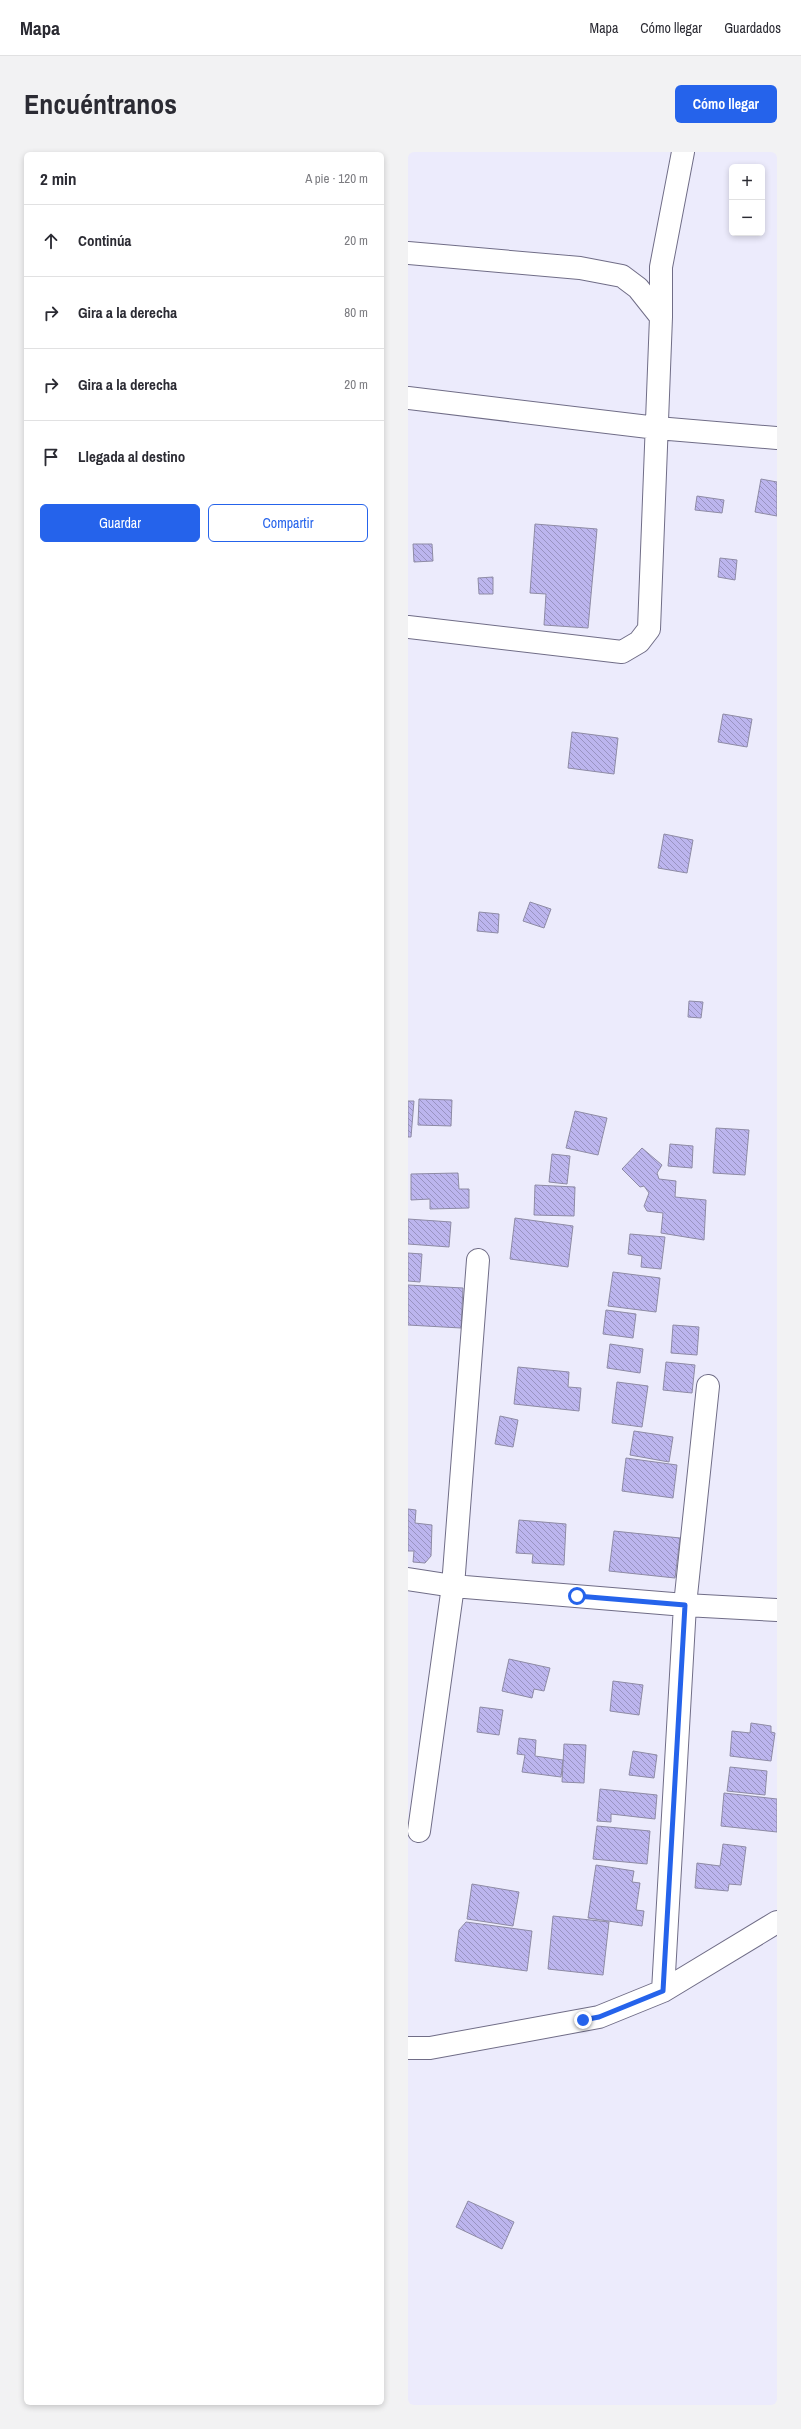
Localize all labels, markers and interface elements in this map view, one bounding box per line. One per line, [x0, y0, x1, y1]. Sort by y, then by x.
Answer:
text: Mapa [20, 15, 60, 41]
text: Mapa [590, 19, 618, 37]
text: Cómo llegar [640, 19, 702, 37]
text: Guardados [724, 19, 781, 37]
text: Encuéntranos [24, 85, 177, 123]
button: Cómo llegar [675, 85, 777, 123]
map controls [729, 164, 765, 236]
button: + [729, 164, 765, 200]
text: 2 min [40, 167, 76, 190]
text: A pie · 120 m [305, 170, 368, 187]
button: − [729, 200, 765, 236]
icon: ahead [40, 230, 62, 252]
text: Continúa [78, 230, 131, 251]
text: 20 m [344, 232, 368, 249]
icon: right [40, 302, 62, 324]
text: Gira a la derecha [78, 302, 177, 323]
text: 80 m [344, 304, 368, 321]
icon: right [40, 374, 62, 396]
text: Gira a la derecha [78, 374, 177, 395]
text: 20 m [344, 376, 368, 393]
icon: arrive [40, 446, 62, 468]
text: Llegada al destino [78, 446, 185, 467]
button: Guardar [40, 504, 200, 542]
button: Compartir [208, 504, 368, 542]
route start [568, 1587, 586, 1605]
route end [574, 2011, 592, 2029]

